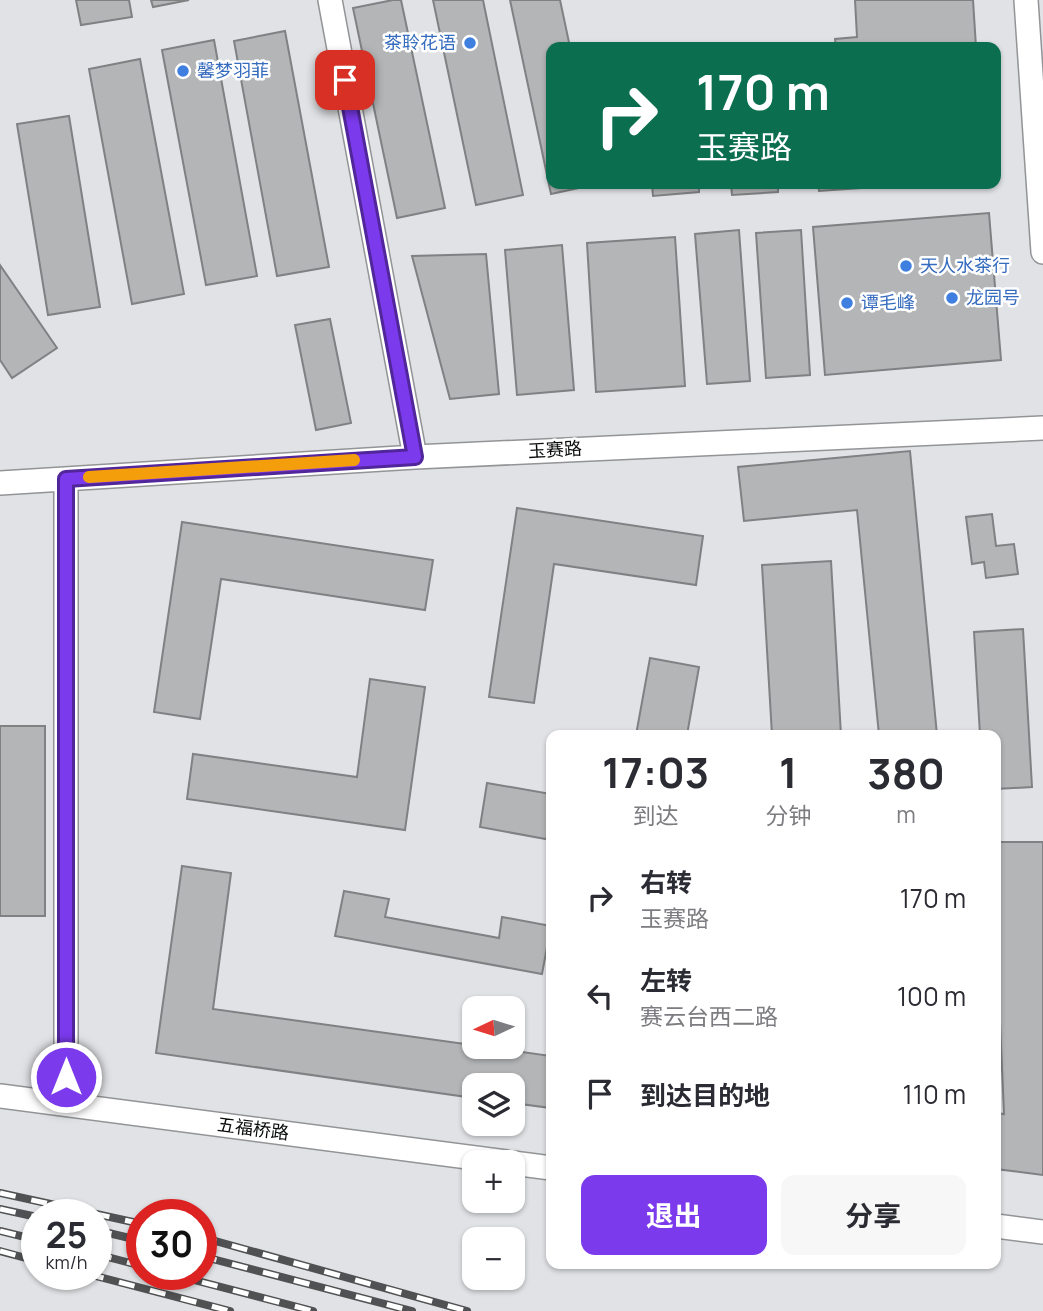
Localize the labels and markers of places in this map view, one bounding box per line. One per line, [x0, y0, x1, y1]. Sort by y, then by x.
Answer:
place label: 茶聆花语 [384, 30, 456, 54]
marker: 茶聆花语 [462, 35, 478, 51]
pin [315, 50, 375, 110]
place label: 馨梦羽菲 [197, 58, 269, 82]
marker: 馨梦羽菲 [175, 63, 191, 79]
place label: 天人水茶行 [920, 253, 1010, 277]
marker: 天人水茶行 [898, 258, 914, 274]
place label: 龙园号 [966, 285, 1020, 309]
place label: 谭毛峰 [861, 290, 915, 314]
marker: 龙园号 [944, 290, 960, 306]
marker: 谭毛峰 [839, 295, 855, 311]

